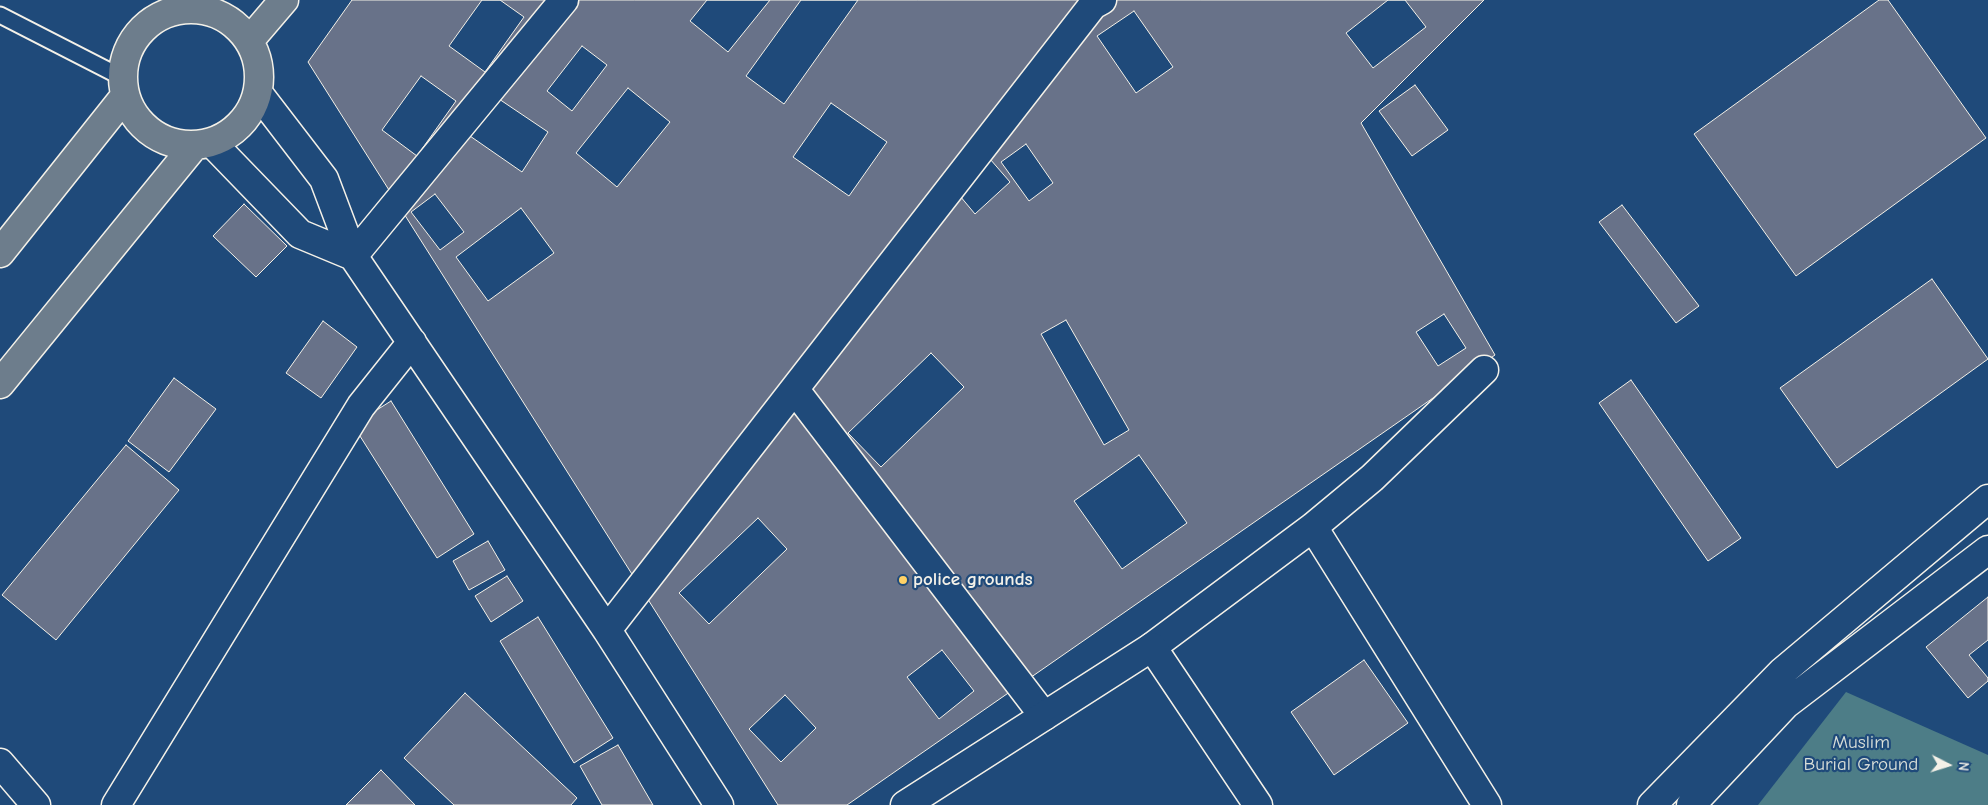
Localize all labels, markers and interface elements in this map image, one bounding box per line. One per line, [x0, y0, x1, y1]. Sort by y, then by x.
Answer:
place label: police grounds [913, 569, 1033, 591]
marker: police grounds [897, 574, 909, 586]
park label: Muslim Burial Ground [1804, 732, 1918, 776]
north arrow [1923, 740, 1973, 790]
text: N [1955, 761, 1972, 772]

